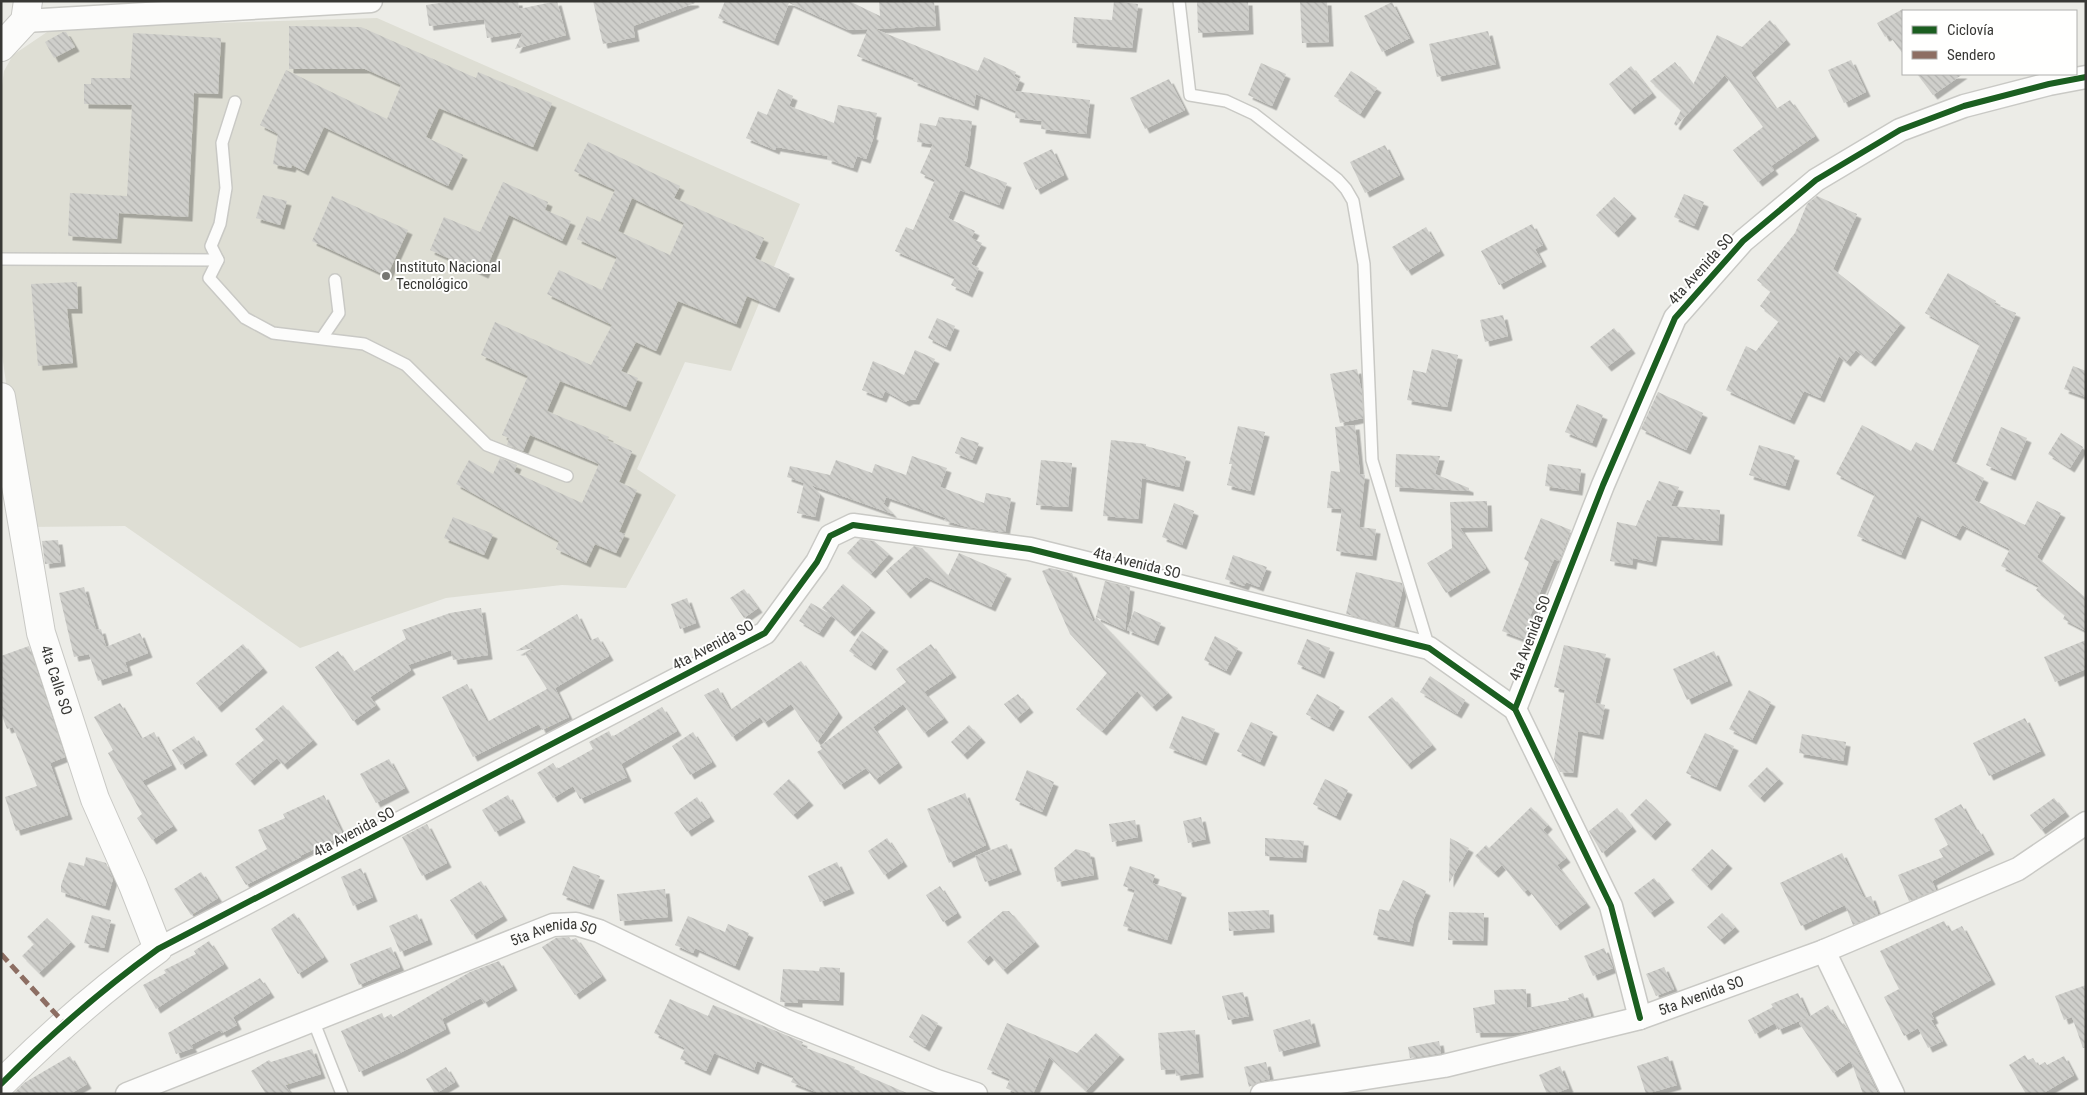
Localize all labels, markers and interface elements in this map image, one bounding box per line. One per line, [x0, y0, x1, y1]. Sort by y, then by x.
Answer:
legend [1902, 10, 2077, 75]
text: Ciclovía [1947, 21, 1994, 39]
text: Sendero [1947, 46, 1996, 64]
street label: 4ta Avenida SO [1664, 230, 1738, 308]
place label: Instituto Nacional Tecnológico [396, 258, 501, 293]
marker: Instituto Nacional Tecnológico [380, 270, 392, 282]
street label: 4ta Avenida SO [1091, 543, 1183, 583]
street label: 4ta Avenida SO [1506, 593, 1554, 683]
street label: 4ta Avenida SO [669, 616, 757, 674]
street label: 4ta Calle SO [37, 643, 76, 717]
street label: 4ta Avenida SO [310, 803, 398, 861]
street label: 5ta Avenida SO [508, 915, 599, 950]
street label: 5ta Avenida SO [1656, 972, 1746, 1020]

